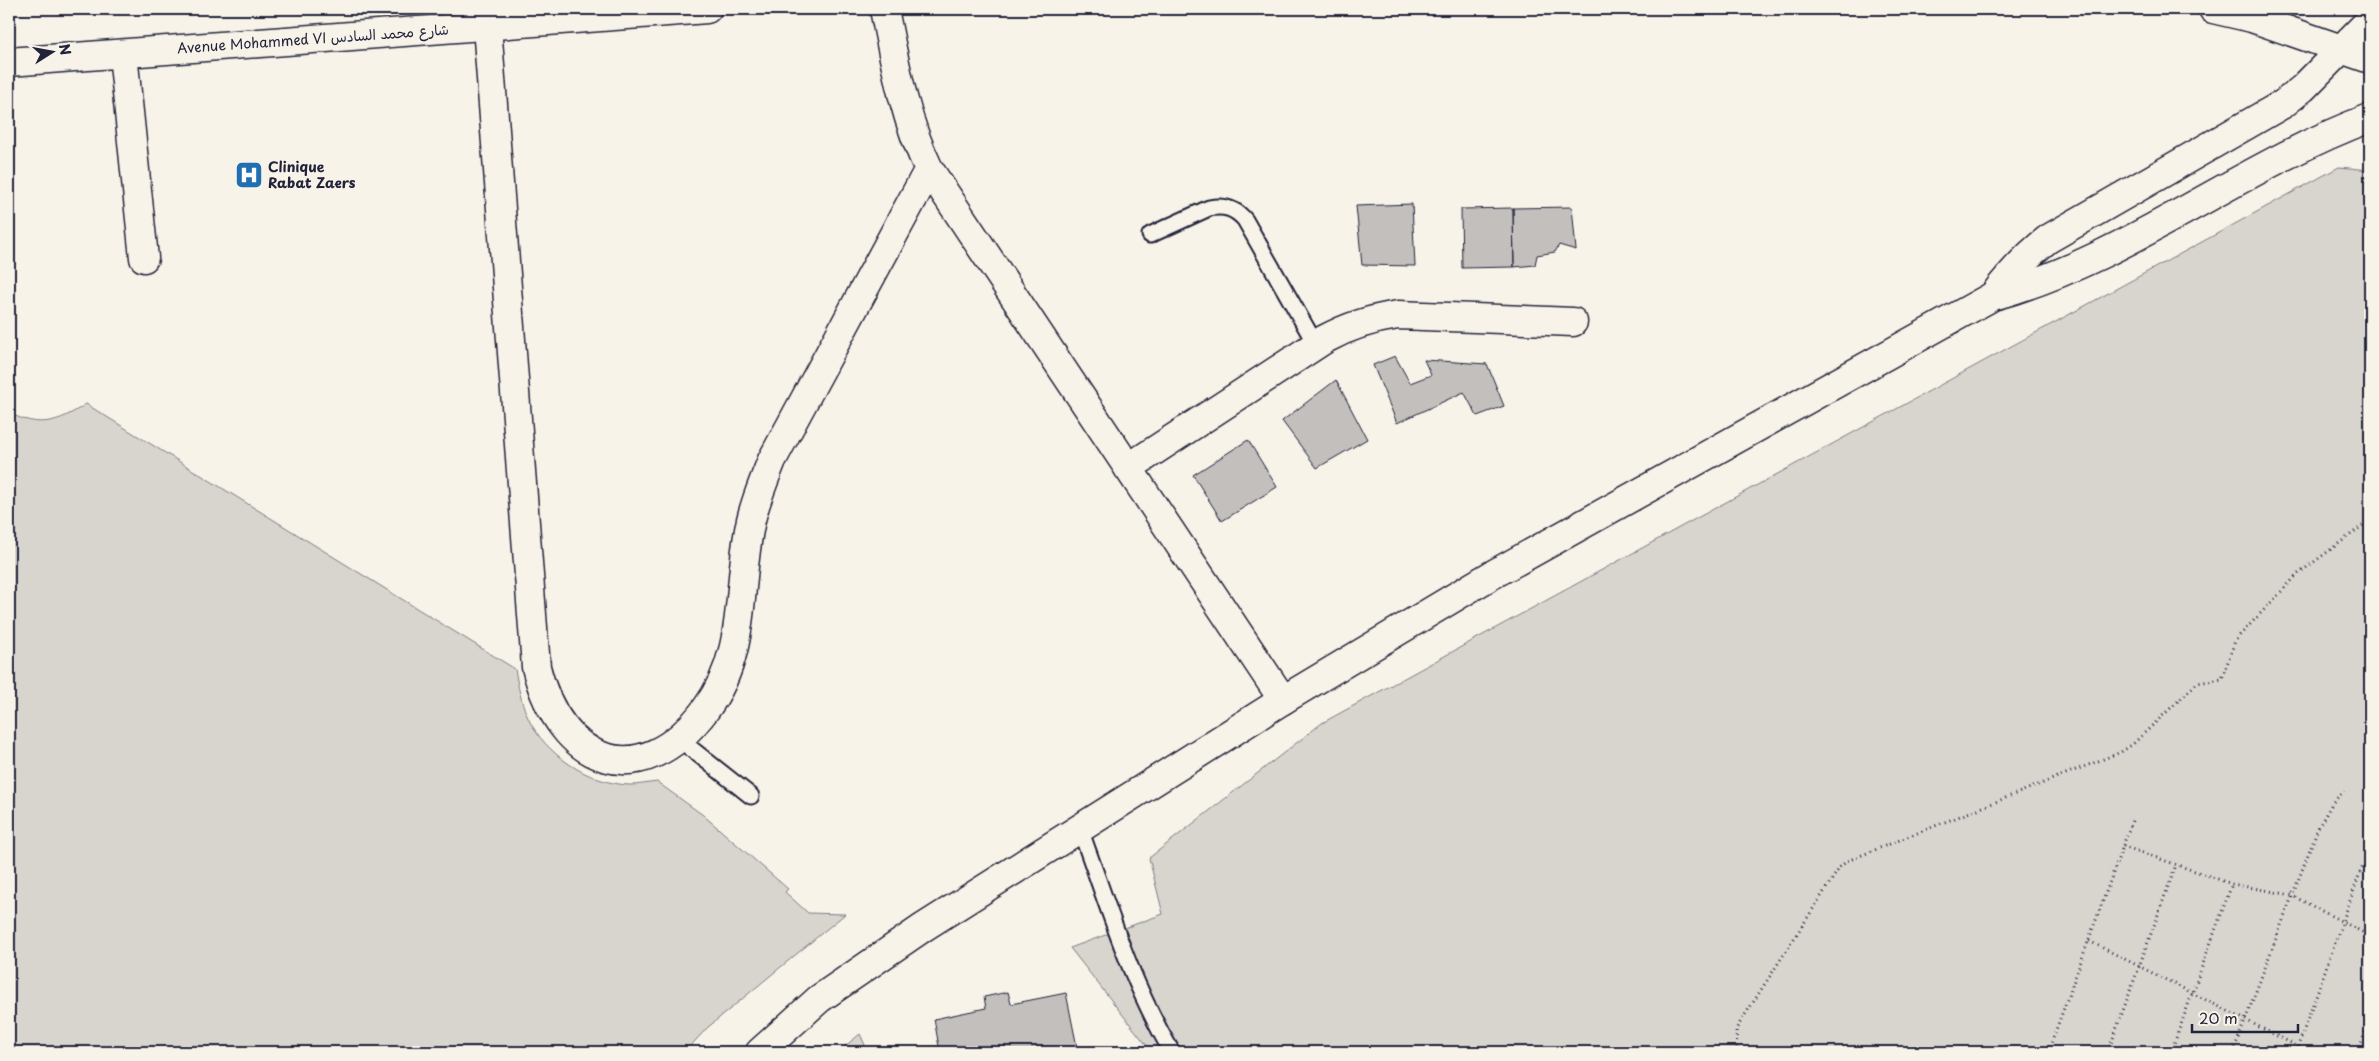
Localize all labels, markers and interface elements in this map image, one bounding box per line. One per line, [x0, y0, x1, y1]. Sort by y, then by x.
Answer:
street label: Avenue Mohammed VI شارع محمد السادس [176, 19, 449, 58]
north arrow [28, 28, 78, 78]
text: N [54, 42, 77, 57]
place label: Clinique Rabat Zaers [268, 156, 356, 193]
hospital icon: Clinique Rabat Zaers [234, 160, 264, 190]
scale bar [2192, 1001, 2298, 1033]
text: 20 m [2199, 1006, 2238, 1029]

